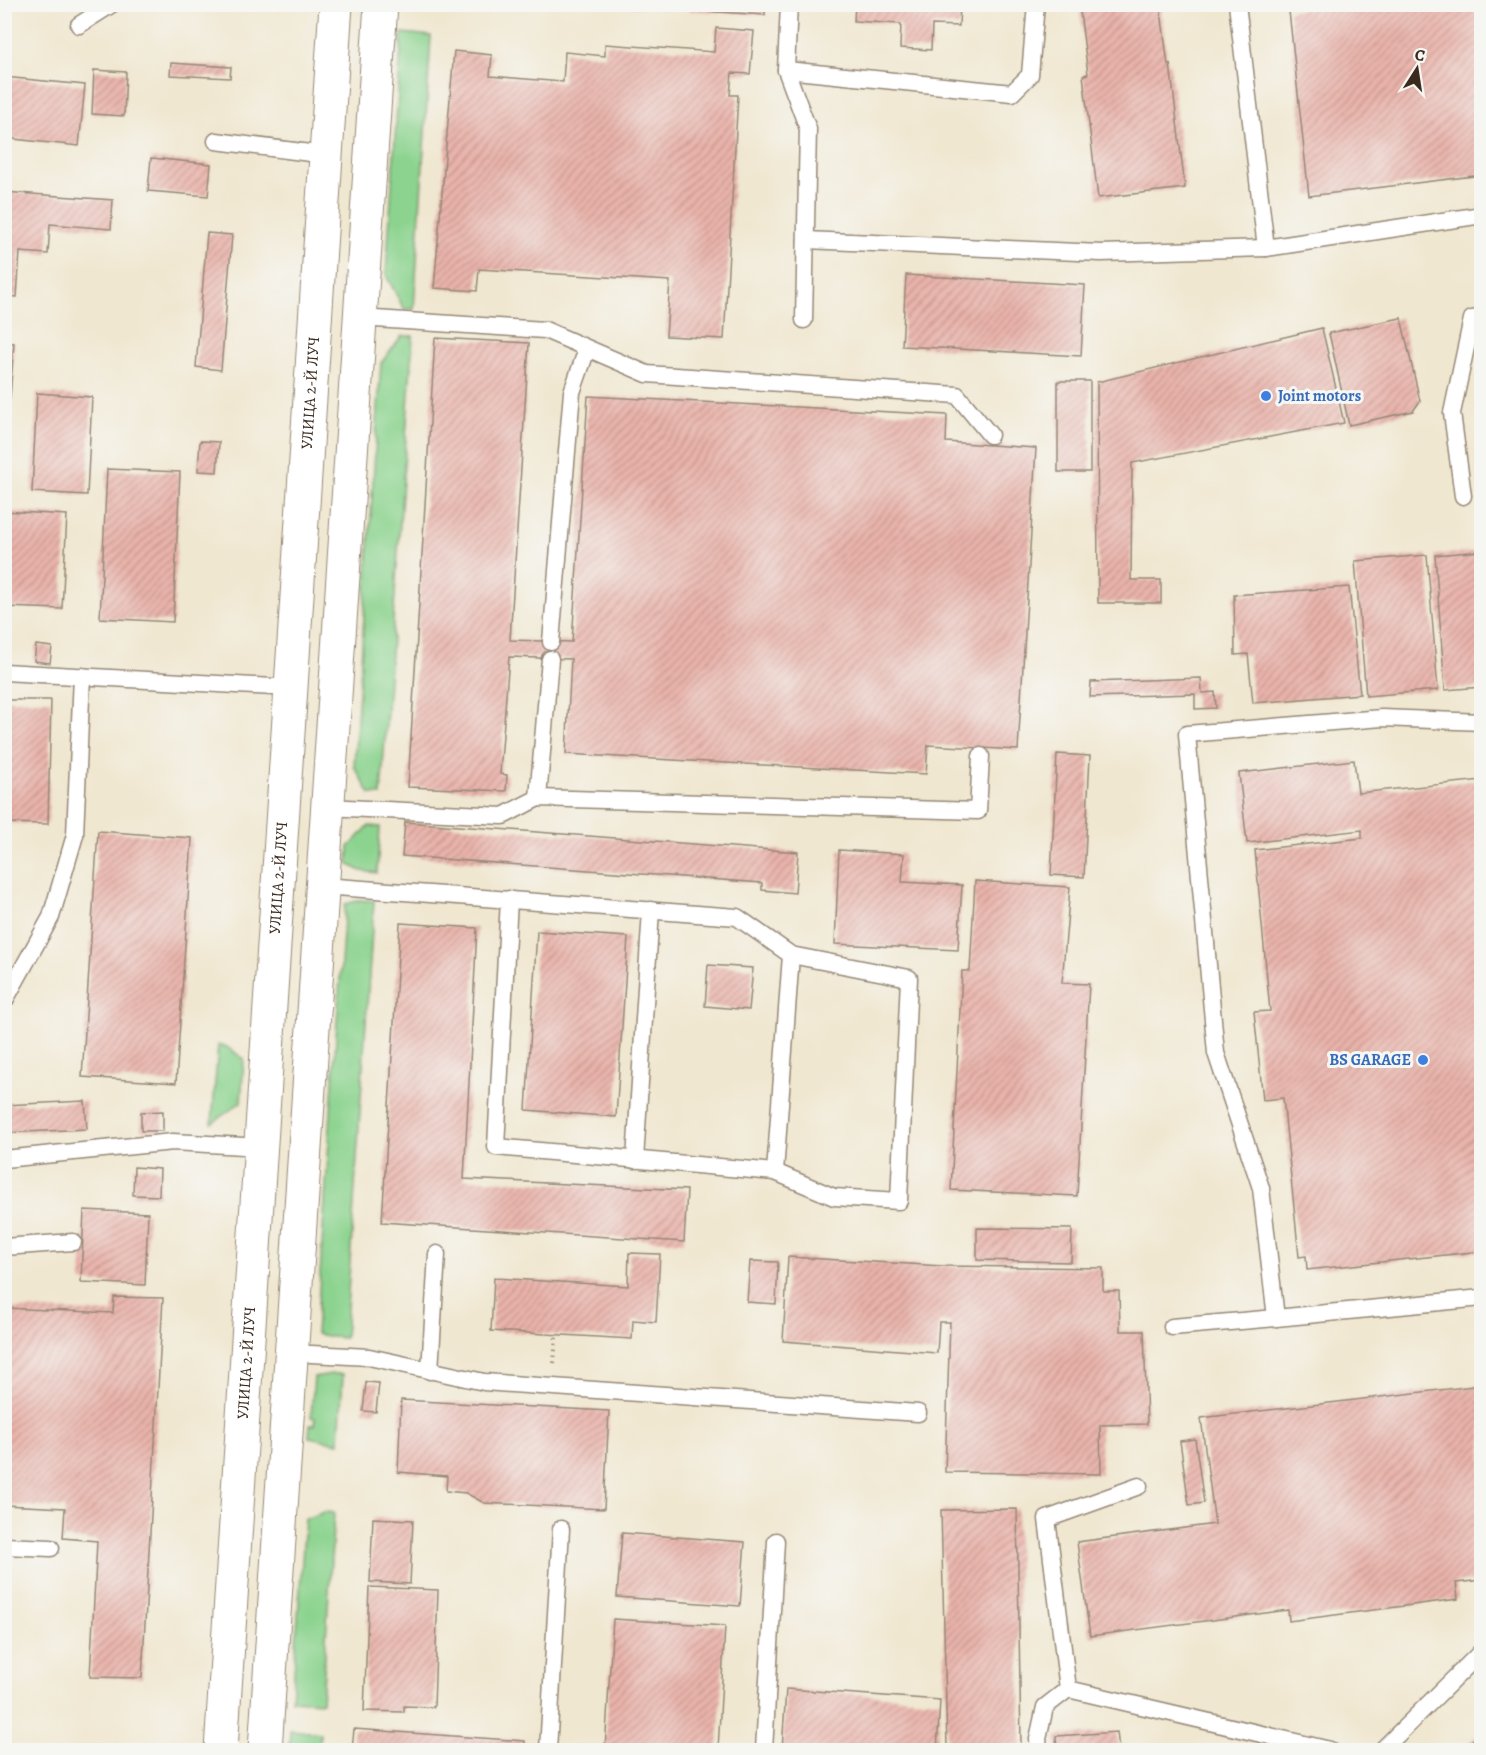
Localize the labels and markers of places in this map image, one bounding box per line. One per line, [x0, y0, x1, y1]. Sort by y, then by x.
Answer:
place label: Joint motors [1278, 385, 1361, 407]
marker: Joint motors [1259, 389, 1273, 403]
place label: BS GARAGE [1329, 1049, 1411, 1071]
marker: BS GARAGE [1416, 1053, 1430, 1067]

